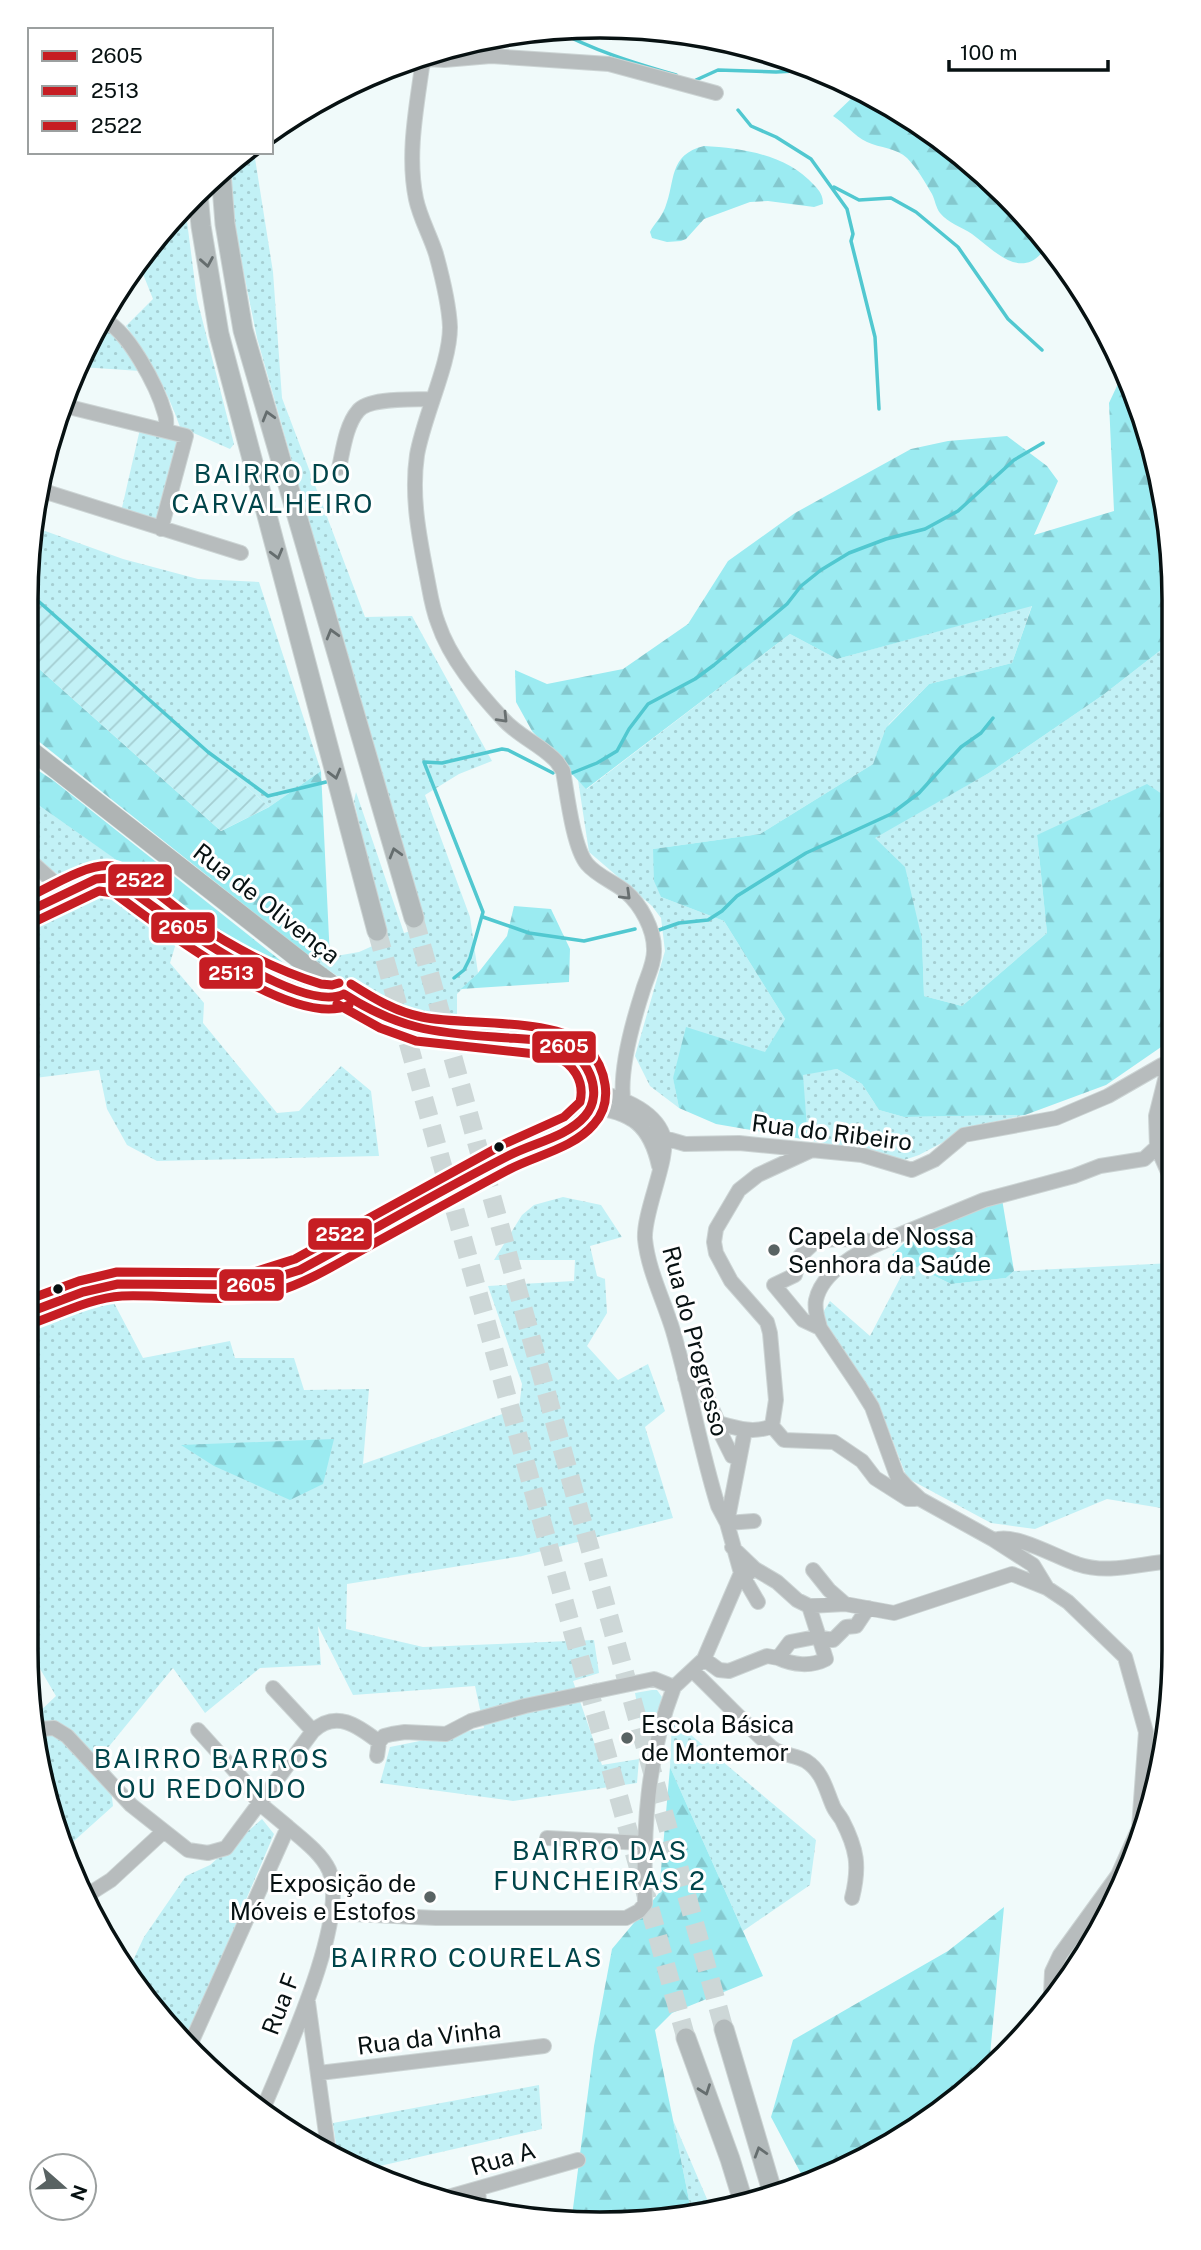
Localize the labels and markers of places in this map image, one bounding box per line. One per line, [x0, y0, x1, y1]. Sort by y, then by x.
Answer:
unlabelled marker [492, 1140, 506, 1154]
place label: Capela de Nossa Senhora da Saúde [788, 1222, 991, 1278]
marker: Capela de Nossa Senhora da Saúde [766, 1242, 782, 1258]
unlabelled marker [51, 1282, 65, 1296]
place label: Escola Básica de Montemor [641, 1710, 794, 1766]
marker: Escola Básica de Montemor [619, 1730, 635, 1746]
place label: Exposição de Móveis e Estofos [230, 1869, 416, 1925]
marker: Exposição de Móveis e Estofos [422, 1889, 438, 1905]

